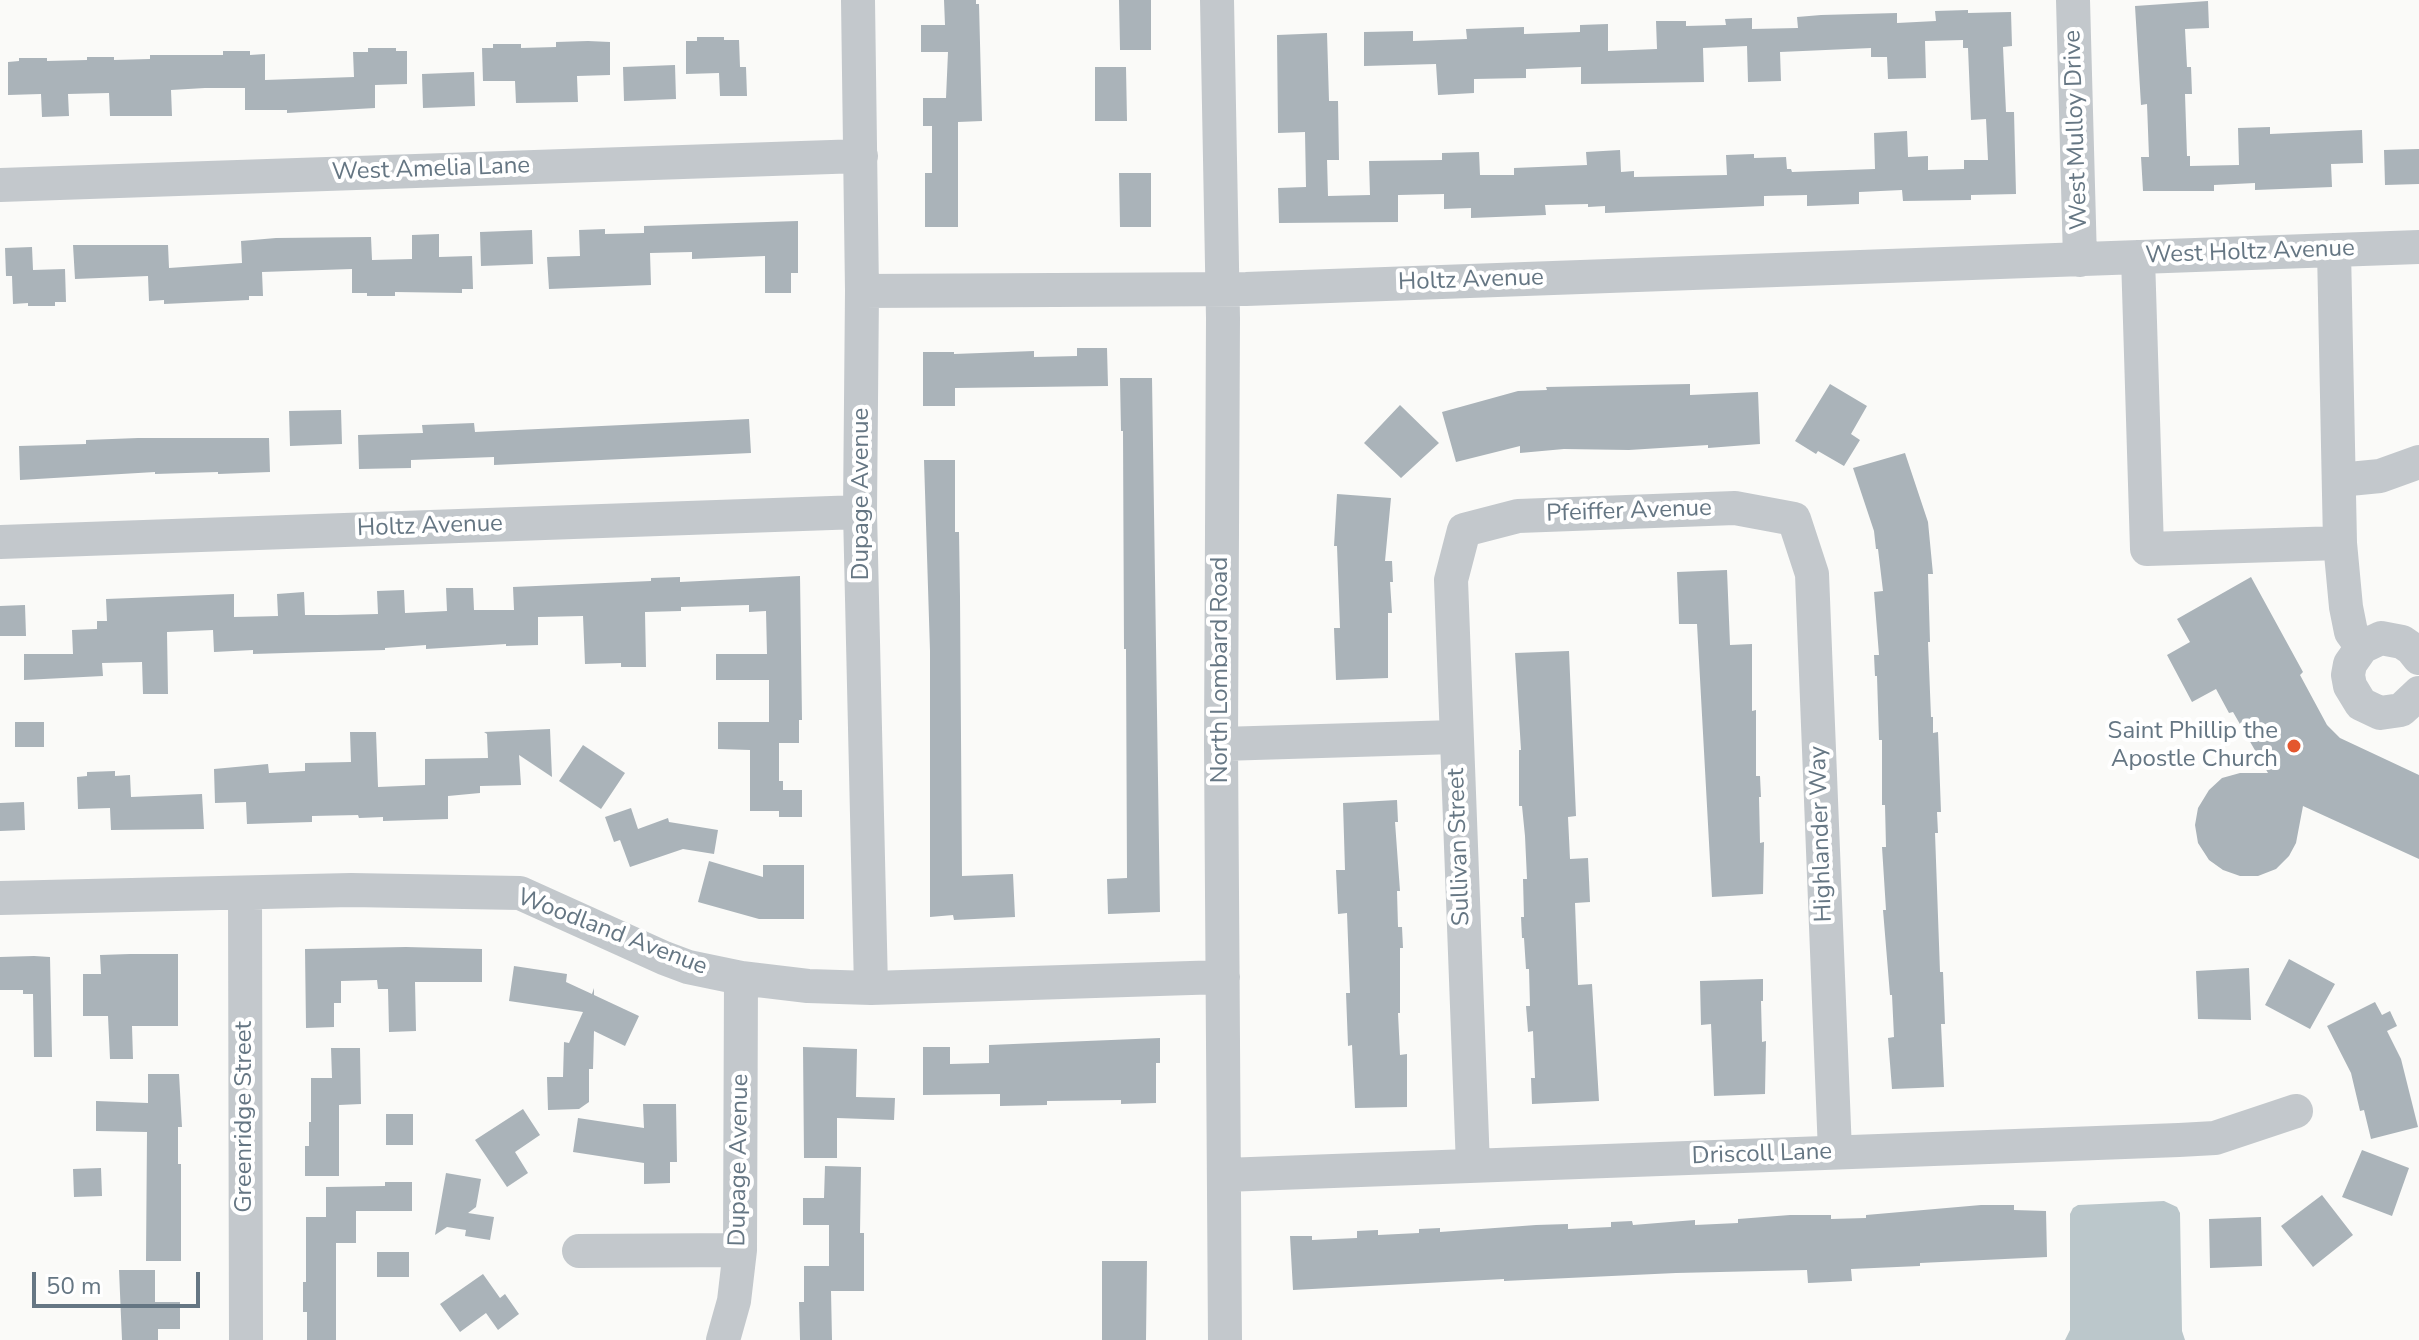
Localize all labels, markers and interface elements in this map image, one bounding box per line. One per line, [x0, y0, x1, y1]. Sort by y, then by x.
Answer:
street label: West Mulloy Drive [2059, 29, 2095, 231]
street label: West Amelia Lane [331, 152, 531, 188]
street label: West Holtz Avenue [2145, 235, 2355, 271]
street label: Holtz Avenue [1398, 264, 1544, 298]
street label: Dupage Avenue [848, 408, 876, 580]
street label: Pfeiffer Avenue [1546, 495, 1712, 529]
street label: Holtz Avenue [357, 510, 503, 544]
street label: North Lombard Road [1207, 557, 1235, 783]
place label: Saint Phillip the Apostle Church [2108, 718, 2278, 774]
marker: Saint Phillip the Apostle Church [2285, 737, 2303, 755]
street label: Highlander Way [1805, 745, 1839, 923]
street label: Sullivan Street [1443, 767, 1477, 927]
street label: Woodland Avenue [513, 884, 711, 982]
street label: Greenridge Street [231, 1021, 259, 1213]
street label: Dupage Avenue [724, 1073, 756, 1247]
street label: Driscoll Lane [1691, 1138, 1833, 1172]
scale bar [36, 1256, 204, 1306]
text: 50 m [46, 1270, 102, 1302]

